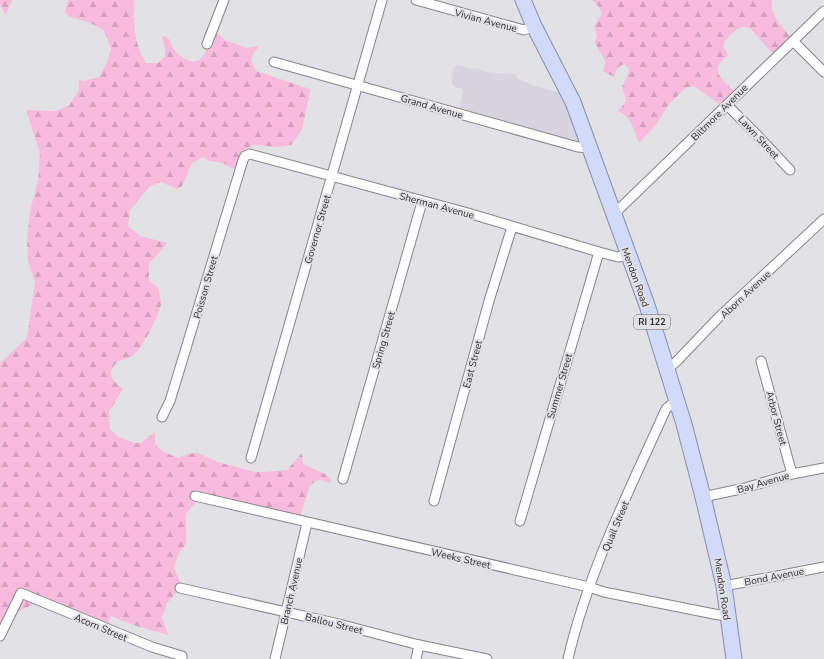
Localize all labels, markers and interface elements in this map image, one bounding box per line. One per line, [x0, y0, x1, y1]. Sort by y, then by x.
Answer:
street label: Vivian Avenue [452, 6, 519, 36]
street label: Biltmore Avenue [688, 81, 751, 144]
street label: Grand Avenue [399, 91, 465, 123]
street label: Lawn Street [735, 113, 782, 163]
street label: Sherman Avenue [398, 189, 476, 223]
street label: Governor Street [301, 193, 335, 266]
street label: Mendon Road [618, 246, 652, 309]
street label: Poisson Street [190, 254, 222, 320]
street label: Aborn Avenue [717, 268, 774, 322]
street label: Spring Street [369, 309, 399, 371]
road number: RI 122 [634, 315, 670, 329]
street label: East Street [460, 338, 486, 390]
street label: Summer Street [544, 351, 576, 421]
street label: Arbor Street [762, 390, 790, 447]
street label: Bay Avenue [736, 469, 791, 497]
street label: Quail Street [599, 498, 633, 554]
street label: Weeks Street [430, 545, 492, 573]
street label: Branch Avenue [277, 556, 306, 626]
street label: Mendon Road [710, 557, 734, 621]
street label: Bond Avenue [743, 564, 805, 590]
street label: Acorn Street [72, 610, 130, 646]
street label: Ballou Street [303, 610, 365, 638]

